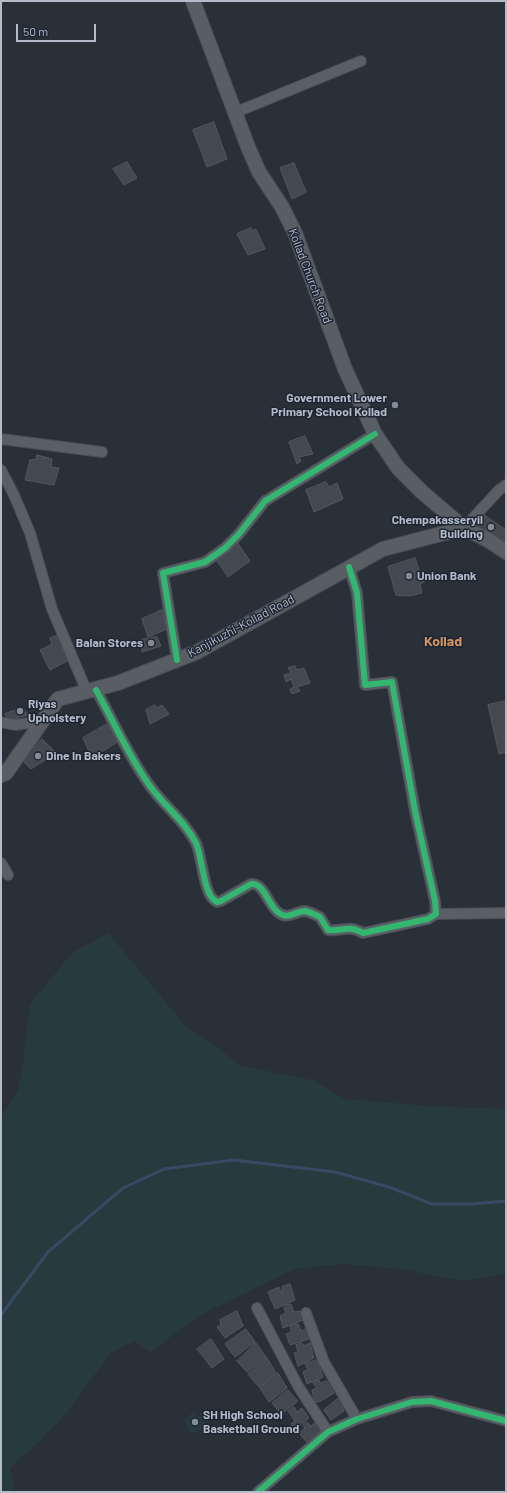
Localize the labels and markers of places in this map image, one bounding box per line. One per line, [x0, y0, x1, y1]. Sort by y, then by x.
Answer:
place label: Government Lower Primary School Kollad [271, 391, 387, 419]
marker: Government Lower Primary School Kollad [390, 400, 400, 410]
place label: Chempakasseryil Building [392, 513, 483, 541]
marker: Chempakasseryil Building [486, 522, 496, 532]
place label: Union Bank [417, 569, 477, 583]
marker: Union Bank [404, 571, 414, 581]
place label: Balan Stores [76, 636, 143, 650]
marker: Balan Stores [146, 638, 156, 648]
place label: Riyas Upholstery [28, 697, 86, 725]
marker: Riyas Upholstery [15, 706, 25, 716]
place label: Dine In Bakers [46, 749, 121, 763]
marker: Dine In Bakers [33, 751, 43, 761]
place label: SH High School Basketball Ground [203, 1408, 299, 1436]
marker: SH High School Basketball Ground [190, 1417, 200, 1427]

